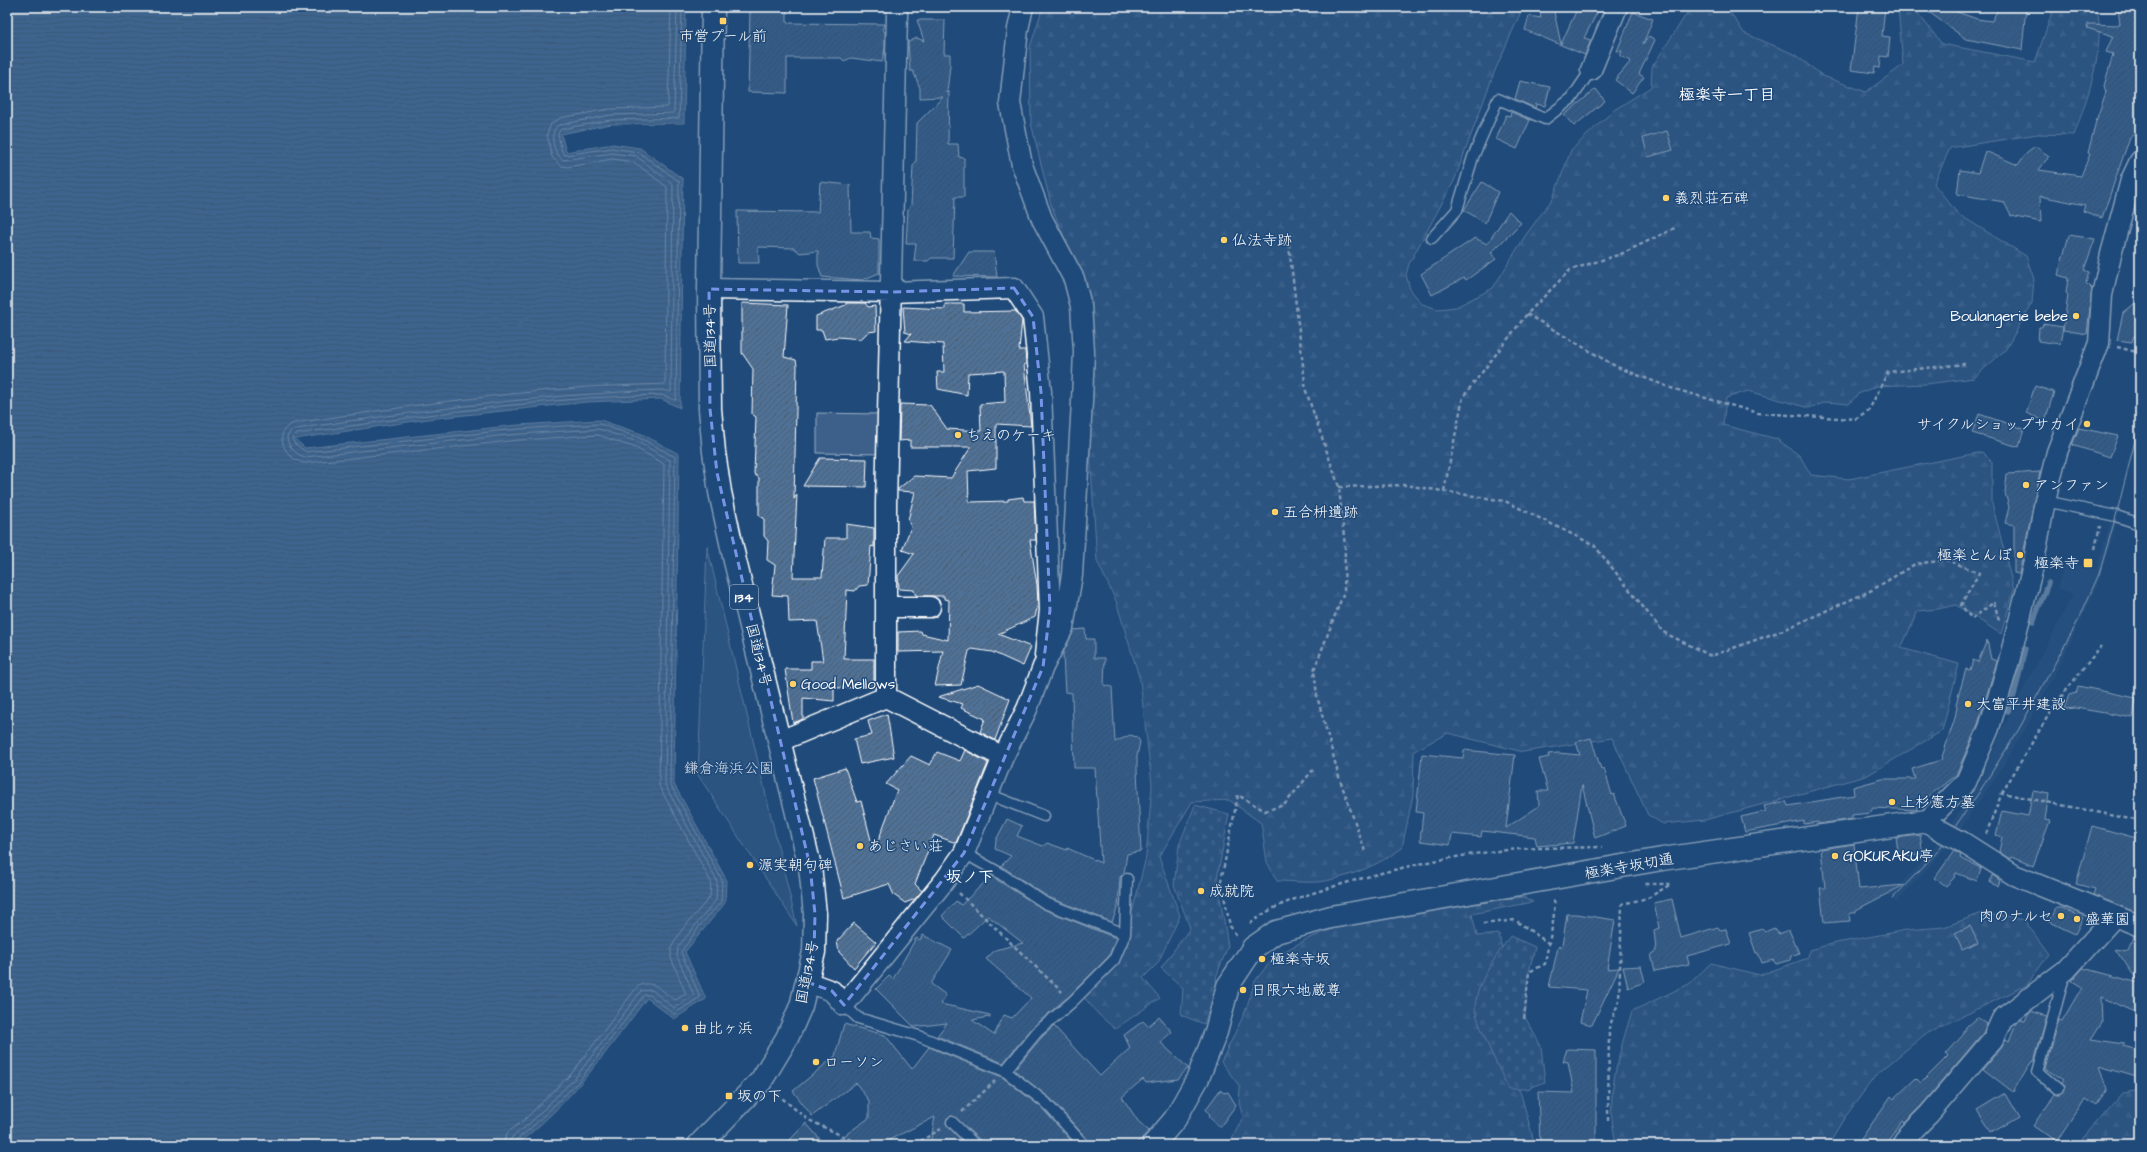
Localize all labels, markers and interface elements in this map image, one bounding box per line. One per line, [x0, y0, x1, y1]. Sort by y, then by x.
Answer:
marker: 市営プール前 [718, 16, 728, 26]
place label: 市営プール前 [679, 26, 767, 47]
district label: 極楽寺一丁目 [1679, 84, 1775, 106]
place label: 義烈荘石碑 [1674, 188, 1749, 209]
marker: 義烈荘石碑 [1661, 193, 1671, 203]
place label: 仏法寺跡 [1232, 230, 1292, 251]
marker: 仏法寺跡 [1219, 235, 1229, 245]
street label: 国道134号 [699, 303, 722, 369]
place label: Boulangerie bebe [1950, 306, 2068, 328]
marker: Boulangerie bebe [2071, 311, 2081, 321]
place label: サイクルショップサカイ [1917, 414, 2079, 435]
marker: サイクルショップサカイ [2082, 419, 2092, 429]
place label: ちえのケーキ [966, 425, 1056, 446]
marker: ちえのケーキ [953, 430, 963, 440]
place label: アンファン [2034, 475, 2109, 496]
marker: アンファン [2021, 480, 2031, 490]
place label: 五合枡遺跡 [1283, 502, 1358, 523]
marker: 五合枡遺跡 [1270, 507, 1280, 517]
place label: 極楽とんぼ [1937, 545, 2012, 566]
marker: 極楽とんぼ [2015, 550, 2025, 560]
place label: 極楽寺 [2034, 553, 2079, 574]
marker: 極楽寺 [2082, 557, 2094, 569]
road number: 134 [730, 585, 758, 609]
street label: 国道134号 [740, 621, 777, 689]
place label: Good Mellows [801, 674, 896, 695]
marker: Good Mellows [788, 679, 798, 689]
place label: 大富平井建設 [1976, 694, 2066, 715]
marker: 大富平井建設 [1963, 699, 1973, 709]
park label: 鎌倉海浜公園 [684, 758, 774, 779]
place label: 上杉憲方墓 [1900, 792, 1975, 813]
marker: 上杉憲方墓 [1887, 797, 1897, 807]
place label: あじさい荘 [868, 836, 943, 857]
marker: あじさい荘 [855, 841, 865, 851]
place label: GOKURAKU亭 [1843, 846, 1934, 867]
street label: 極楽寺坂切通 [1583, 848, 1675, 885]
marker: GOKURAKU亭 [1830, 851, 1840, 861]
place label: 源実朝句碑 [758, 855, 833, 876]
marker: 源実朝句碑 [745, 860, 755, 870]
district label: 坂ノ下 [946, 866, 994, 888]
place label: 成就院 [1209, 881, 1254, 902]
marker: 成就院 [1196, 886, 1206, 896]
place label: 肉のナルセ [1979, 906, 2053, 927]
place label: 盛華園 [2085, 909, 2130, 930]
marker: 肉のナルセ [2056, 911, 2066, 921]
marker: 盛華園 [2072, 914, 2082, 924]
street label: 国道134号 [791, 938, 824, 1006]
place label: 極楽寺坂 [1270, 949, 1330, 970]
marker: 極楽寺坂 [1257, 954, 1267, 964]
place label: 日限六地蔵尊 [1251, 980, 1341, 1001]
marker: 日限六地蔵尊 [1238, 985, 1248, 995]
place label: 由比ヶ浜 [693, 1018, 753, 1039]
marker: 由比ヶ浜 [680, 1023, 690, 1033]
place label: ローソン [824, 1052, 884, 1073]
marker: ローソン [811, 1057, 821, 1067]
place label: 坂の下 [737, 1086, 782, 1107]
marker: 坂の下 [724, 1091, 734, 1101]

